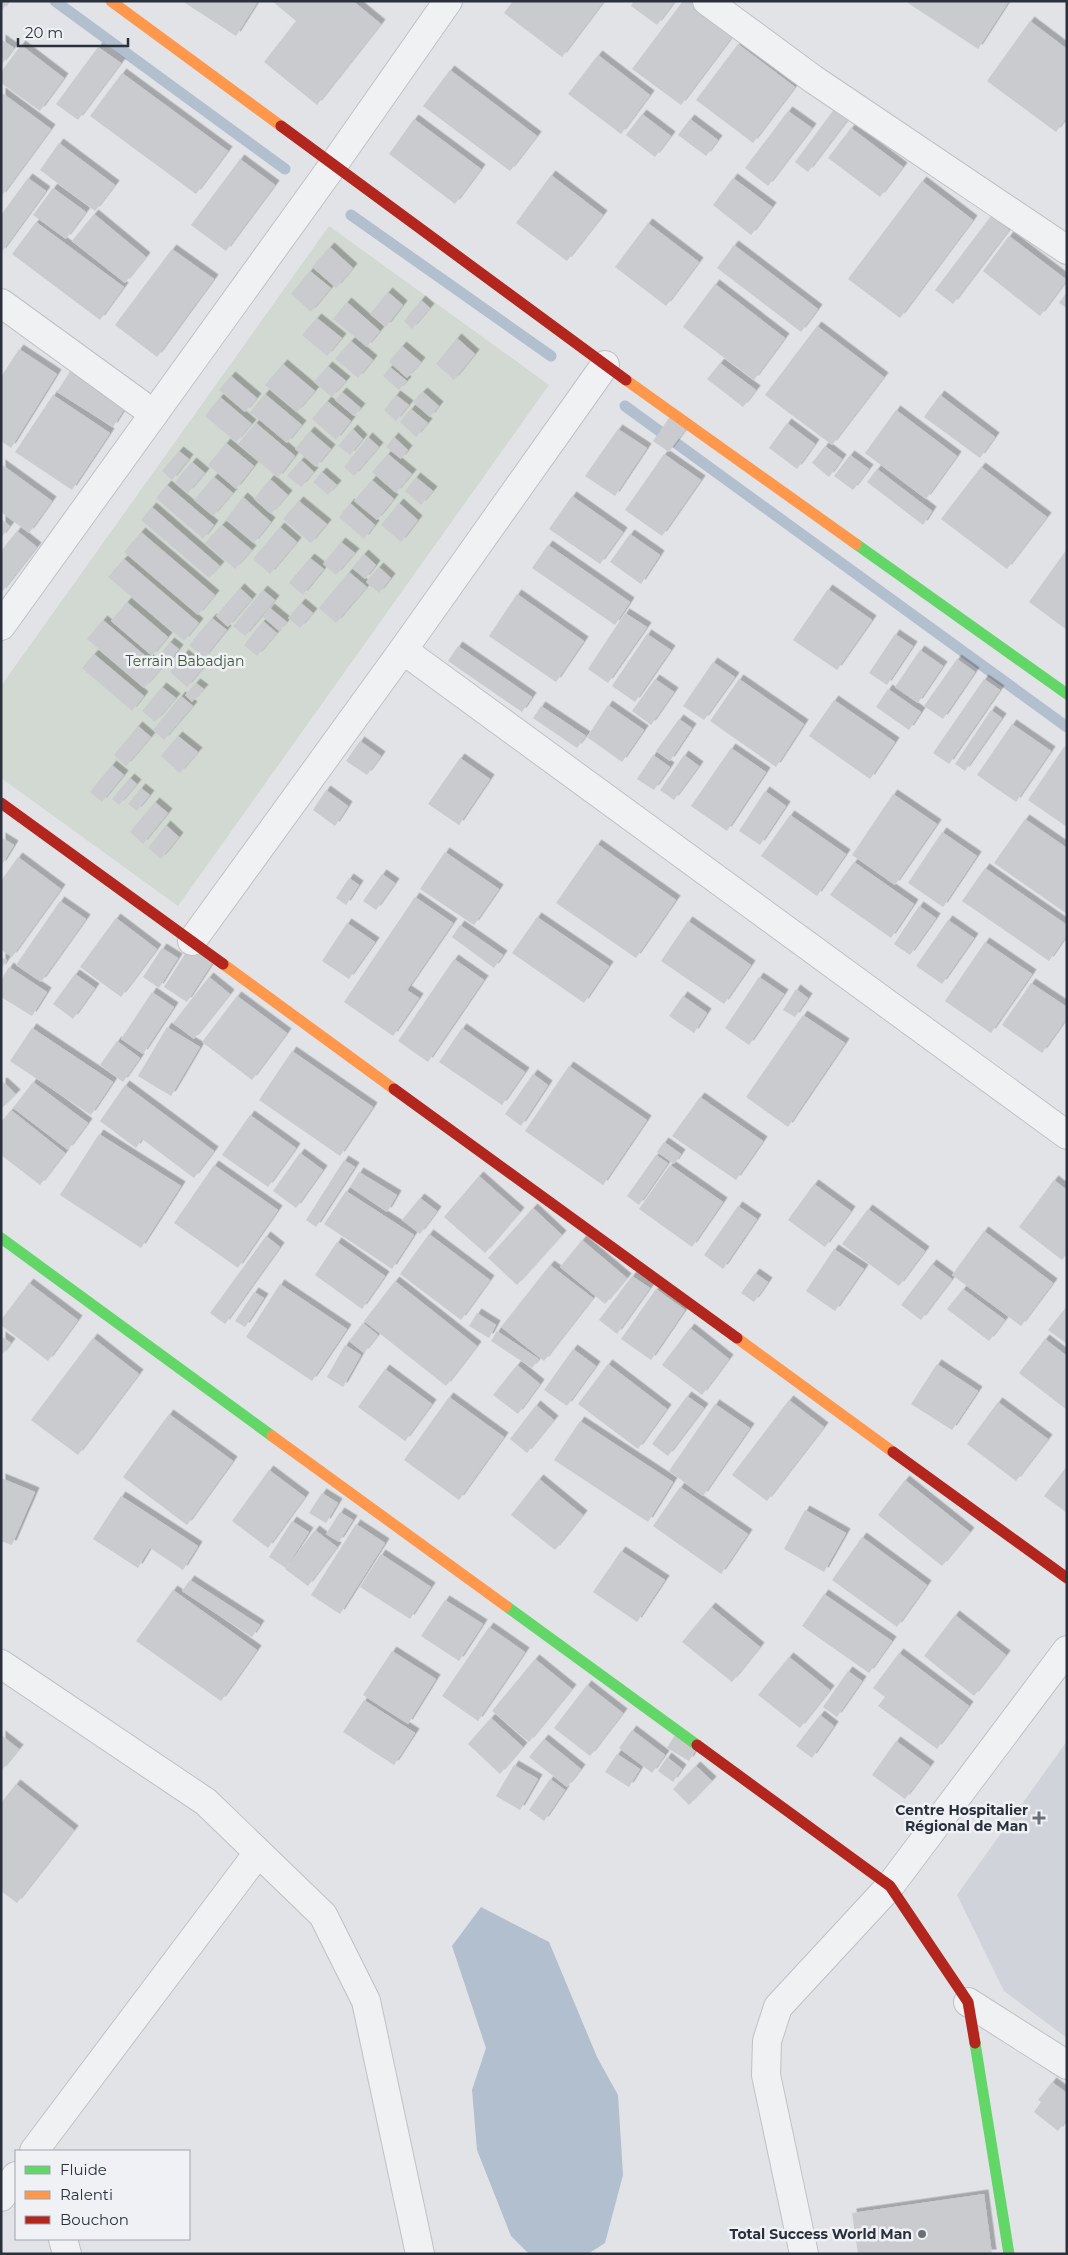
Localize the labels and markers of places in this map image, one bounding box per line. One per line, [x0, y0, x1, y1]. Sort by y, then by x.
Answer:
place label: Centre Hospitalier Régional de Man [895, 1801, 1028, 1835]
marker: Centre Hospitalier Régional de Man [1032, 1811, 1046, 1825]
place label: Total Success World Man [730, 2225, 912, 2243]
marker: Total Success World Man [916, 2228, 928, 2240]

